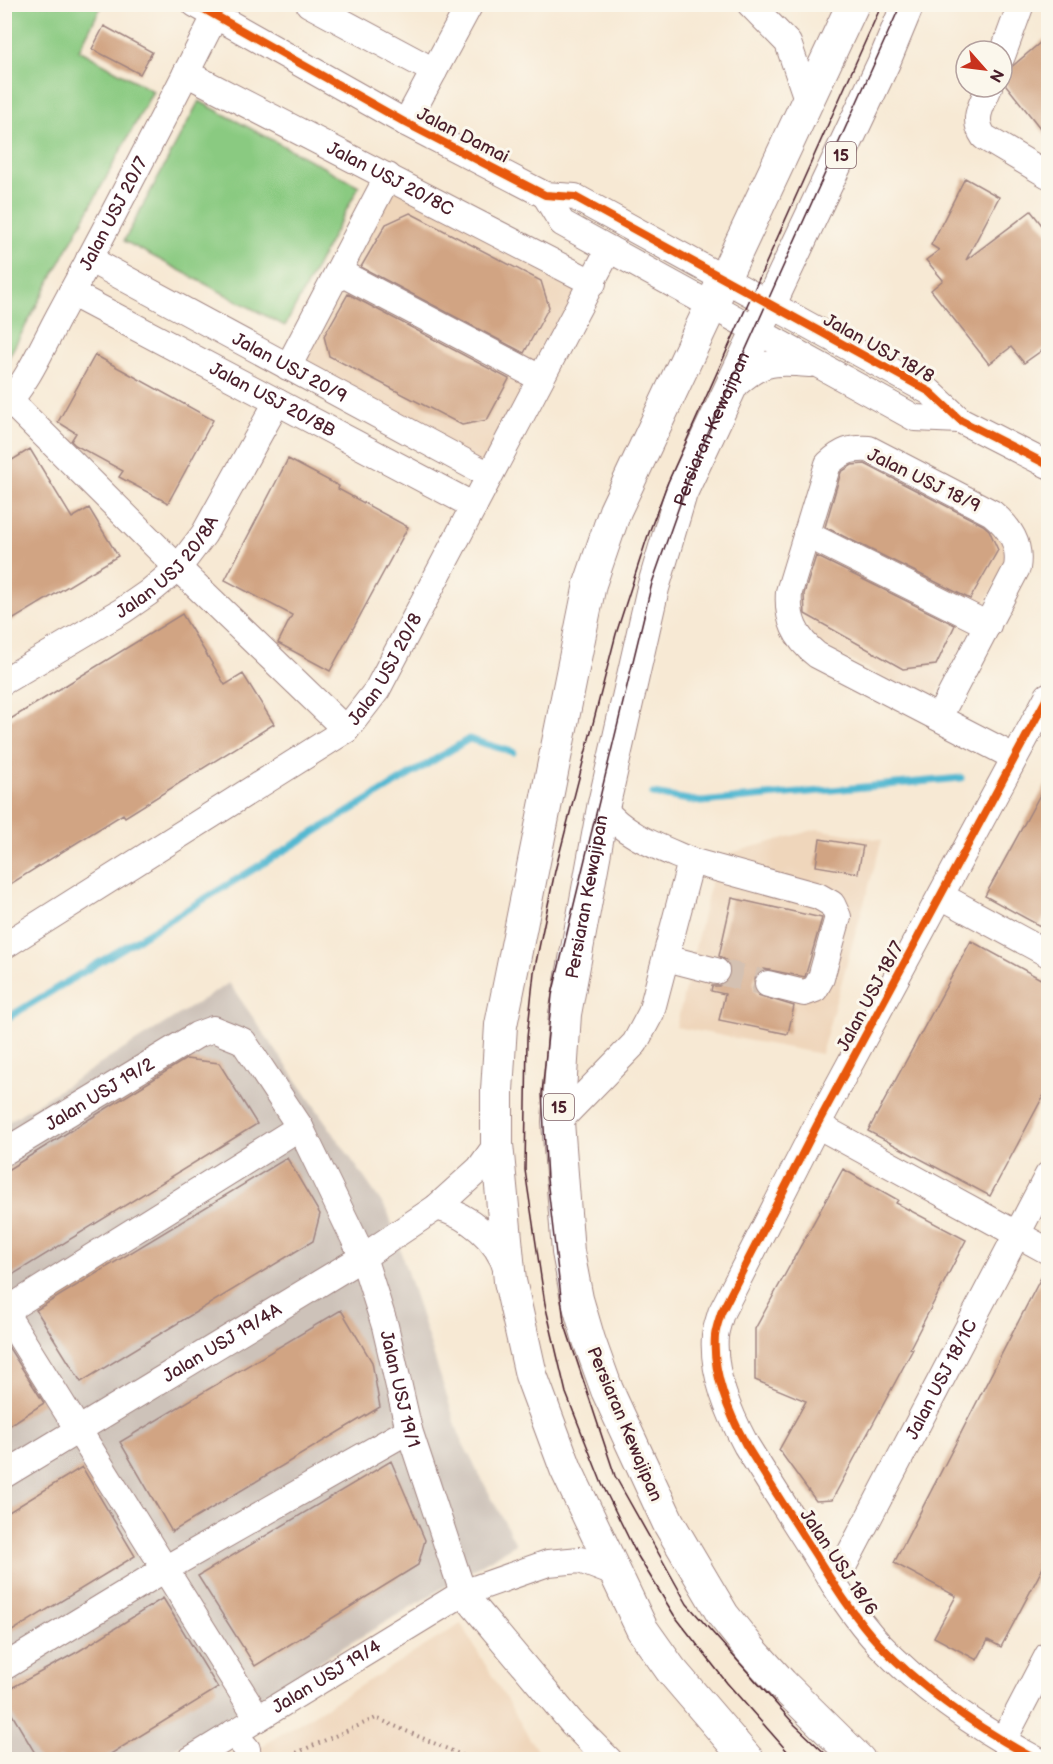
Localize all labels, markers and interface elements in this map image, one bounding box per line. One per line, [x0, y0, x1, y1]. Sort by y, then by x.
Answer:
north arrow [954, 39, 1014, 99]
text: N [985, 66, 1007, 85]
street label: Jalan Damai [413, 103, 512, 168]
street label: Jalan USJ 20/8C [323, 138, 457, 220]
road number: 15 [826, 142, 856, 168]
street label: Jalan USJ 20/7 [75, 153, 152, 274]
street label: Jalan USJ 18/8 [820, 309, 938, 387]
street label: Jalan USJ 20/9 [229, 328, 350, 407]
street label: Persiaran Kewajipan [670, 349, 754, 509]
street label: Jalan USJ 20/8B [206, 358, 339, 442]
street label: Jalan USJ 18/9 [864, 444, 984, 517]
street label: Jalan USJ 20/8A [112, 512, 223, 623]
street label: Jalan USJ 20/8 [344, 610, 426, 730]
street label: Persiaran Kewajipan [562, 813, 613, 980]
street label: Jalan USJ 18/7 [833, 938, 908, 1055]
street label: Jalan USJ 19/2 [42, 1053, 158, 1135]
road number: 15 [544, 1094, 574, 1120]
street label: Jalan USJ 19/4A [159, 1299, 285, 1387]
street label: Jalan USJ 18/1C [902, 1316, 982, 1443]
street label: Jalan USJ 19/1 [375, 1329, 424, 1450]
street label: Persiaran Kewajipan [582, 1344, 667, 1505]
street label: Jalan USJ 18/6 [795, 1505, 882, 1619]
street label: Jalan USJ 19/4 [269, 1636, 385, 1718]

